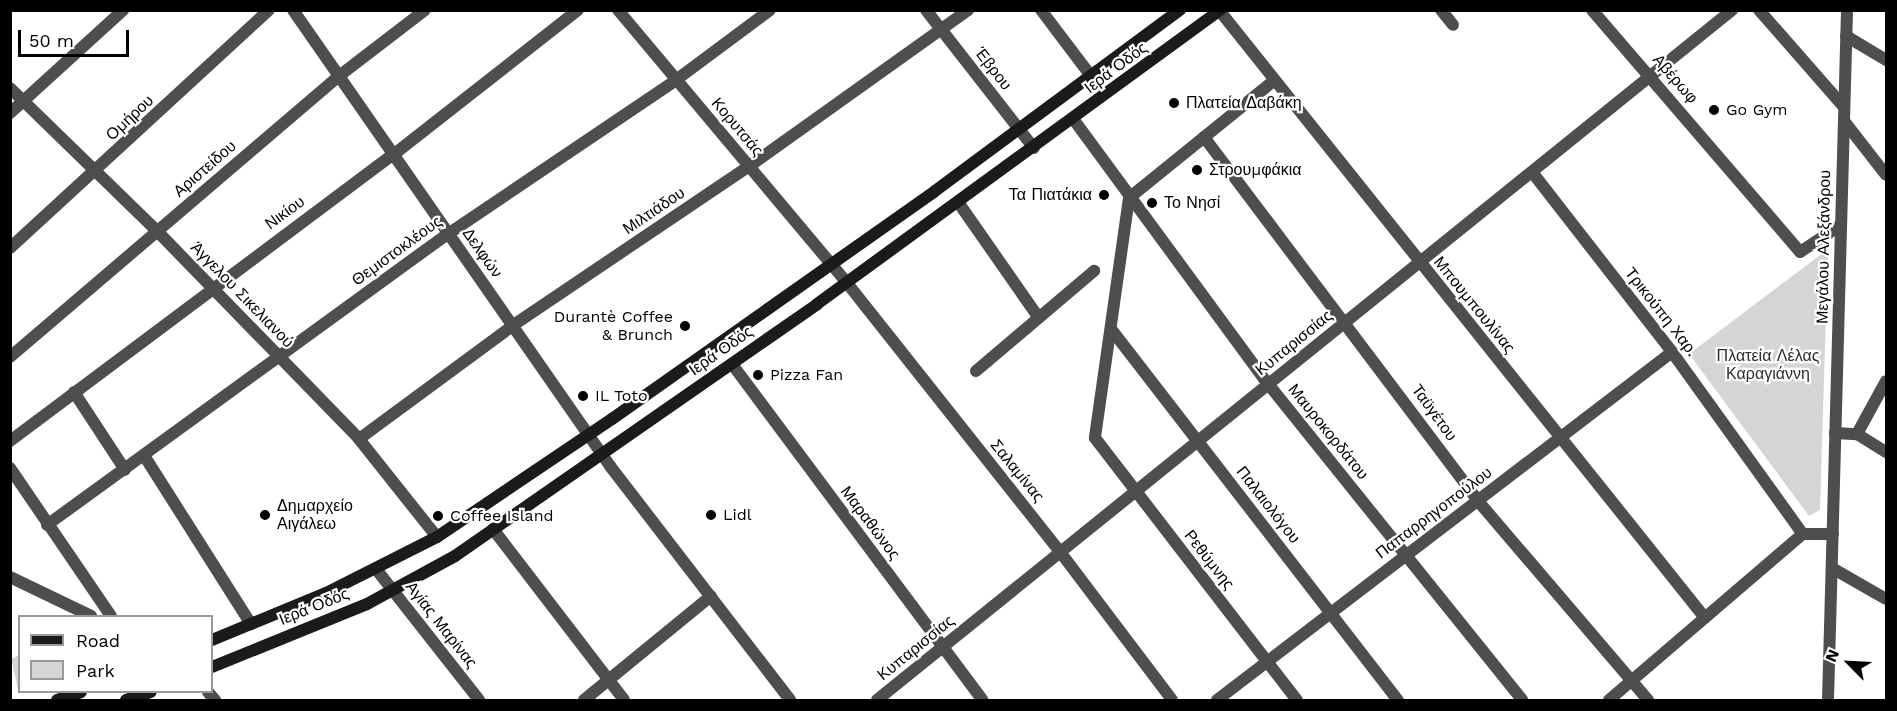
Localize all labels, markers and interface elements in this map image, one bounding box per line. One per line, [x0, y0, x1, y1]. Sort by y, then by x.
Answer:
scale bar [21, 18, 132, 56]
text: 50 m [29, 30, 74, 51]
street label: Ιερά Οδός [1081, 38, 1151, 98]
street label: Έβρου [971, 44, 1015, 94]
street label: Αβέρωφ [1648, 50, 1702, 108]
street label: Ομήρου [102, 91, 158, 145]
place label: Πλατεία Δαβάκη [1186, 93, 1302, 113]
street label: Κορυτσάς [707, 94, 767, 160]
marker: Πλατεία Δαβάκη [1167, 96, 1181, 110]
place label: Go Gym [1726, 100, 1788, 120]
marker: Go Gym [1707, 103, 1721, 117]
street label: Αριστείδου [170, 137, 240, 201]
place label: Στρουμφάκια [1209, 160, 1302, 180]
marker: Στρουμφάκια [1190, 163, 1204, 177]
street label: Μεγάλου Αλεξάνδρου [1813, 170, 1835, 324]
street label: Μιλτιάδου [619, 183, 689, 239]
place label: Τα Πιατάκια [1009, 185, 1092, 205]
marker: Τα Πιατάκια [1097, 188, 1111, 202]
street label: Νικίου [261, 192, 309, 234]
place label: Το Νησί [1164, 193, 1220, 213]
marker: Το Νησί [1145, 196, 1159, 210]
street label: Θεμιστοκλέους [348, 212, 446, 290]
street label: Δελφών [458, 224, 506, 282]
street label: Άγγελου Σικελιανού [187, 238, 297, 352]
street label: Μπουμπουλίνας [1429, 253, 1519, 357]
street label: Τρικούπη Χαρ. [1620, 264, 1702, 360]
street label: Κυπαρισσίας [1252, 306, 1336, 380]
place label: Durantè Coffee & Brunch [554, 307, 673, 345]
marker: Durantè Coffee & Brunch [678, 319, 692, 333]
street label: Ιερά Οδός [685, 322, 757, 380]
park label: Πλατεία Λέλας Καραγιάννη [1717, 346, 1819, 384]
place label: Pizza Fan [770, 365, 844, 385]
marker: Pizza Fan [751, 368, 765, 382]
street label: Μαυροκορδάτου [1284, 380, 1372, 484]
street label: Ταϋγέτου [1407, 381, 1461, 445]
place label: IL Toto [595, 386, 648, 406]
marker: IL Toto [576, 389, 590, 403]
street label: Σαλαμίνας [986, 436, 1048, 506]
street label: Παλαιολόγου [1232, 463, 1304, 547]
street label: Παπαρρηγοπούλου [1372, 463, 1496, 563]
street label: Μαραθώνος [836, 483, 904, 563]
place label: Δημαρχείο Αιγάλεω [277, 496, 353, 534]
place label: Lidl [723, 505, 752, 525]
place label: Coffee Island [450, 506, 554, 526]
marker: Δημαρχείο Αιγάλεω [258, 508, 272, 522]
marker: Lidl [704, 508, 718, 522]
marker: Coffee Island [431, 509, 445, 523]
street label: Ρεθύμνης [1180, 527, 1238, 593]
street label: Αγίας Μαρίνας [401, 578, 481, 672]
street label: Ιερά Οδός [276, 584, 352, 630]
street label: Κυπαρισσίας [874, 611, 958, 685]
legend [18, 615, 213, 693]
text: Road [76, 630, 120, 651]
north arrow [1819, 633, 1879, 693]
text: N [1821, 646, 1843, 665]
text: Park [76, 660, 115, 681]

